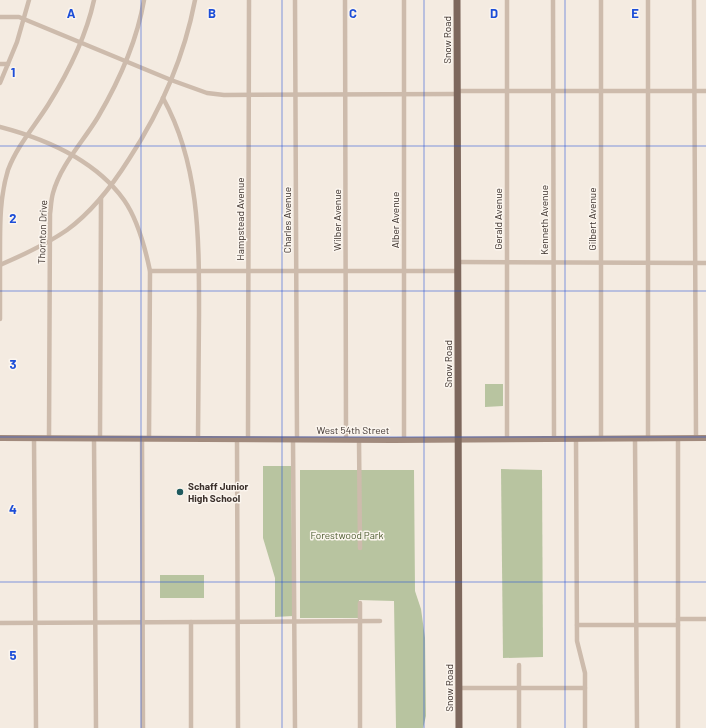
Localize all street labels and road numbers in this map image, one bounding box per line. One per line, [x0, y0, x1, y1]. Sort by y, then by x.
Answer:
street label: Snow Road [441, 16, 453, 64]
street label: Hampstead Avenue [234, 177, 246, 261]
street label: Kenneth Avenue [538, 185, 550, 255]
street label: Charles Avenue [281, 187, 293, 253]
street label: Gerald Avenue [492, 188, 504, 250]
street label: Gilbert Avenue [586, 188, 598, 250]
street label: Wilber Avenue [331, 189, 343, 251]
street label: Alber Avenue [389, 192, 401, 248]
street label: Thornton Drive [35, 200, 49, 264]
street label: Snow Road [442, 340, 454, 388]
street label: West 54th Street [317, 424, 390, 436]
street label: Snow Road [443, 664, 455, 712]

